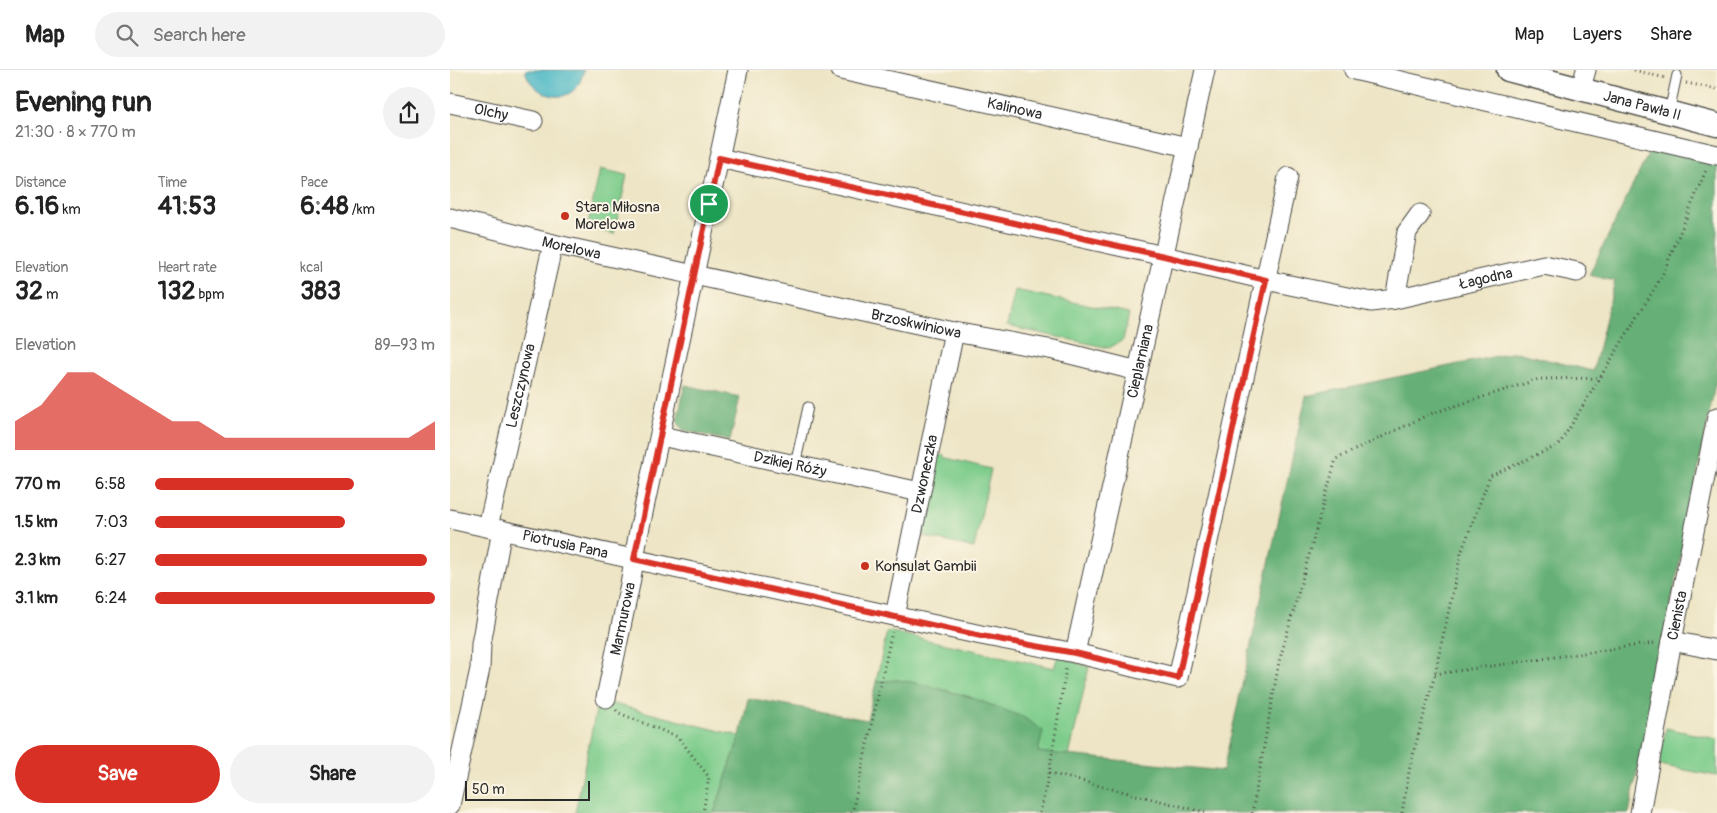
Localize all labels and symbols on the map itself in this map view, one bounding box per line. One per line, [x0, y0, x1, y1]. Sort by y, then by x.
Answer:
street label: Jana Pawła II [1601, 86, 1683, 125]
street label: Kalinowa [985, 93, 1044, 124]
street label: Olchy [472, 99, 510, 125]
pin [688, 183, 730, 225]
place label: Stara Miłosna Morelowa [575, 198, 660, 234]
marker: Stara Miłosna Morelowa [559, 210, 571, 222]
street label: Morelowa [540, 232, 603, 264]
street label: Łagodna [1456, 263, 1514, 294]
street label: Brzoskwiniowa [869, 305, 963, 343]
street label: Cieplarniana [1123, 322, 1158, 400]
street label: Leszczynowa [502, 342, 539, 430]
street label: Dzwoneczka [907, 433, 942, 515]
street label: Dzikiej Róży [752, 447, 829, 481]
street label: Piotrusia Pana [521, 526, 610, 563]
place label: Konsulat Gambii [875, 557, 977, 576]
marker: Konsulat Gambii [859, 560, 871, 572]
street label: Marmurowa [606, 580, 640, 657]
street label: Cienista [1663, 589, 1691, 642]
scale bar [465, 778, 590, 801]

